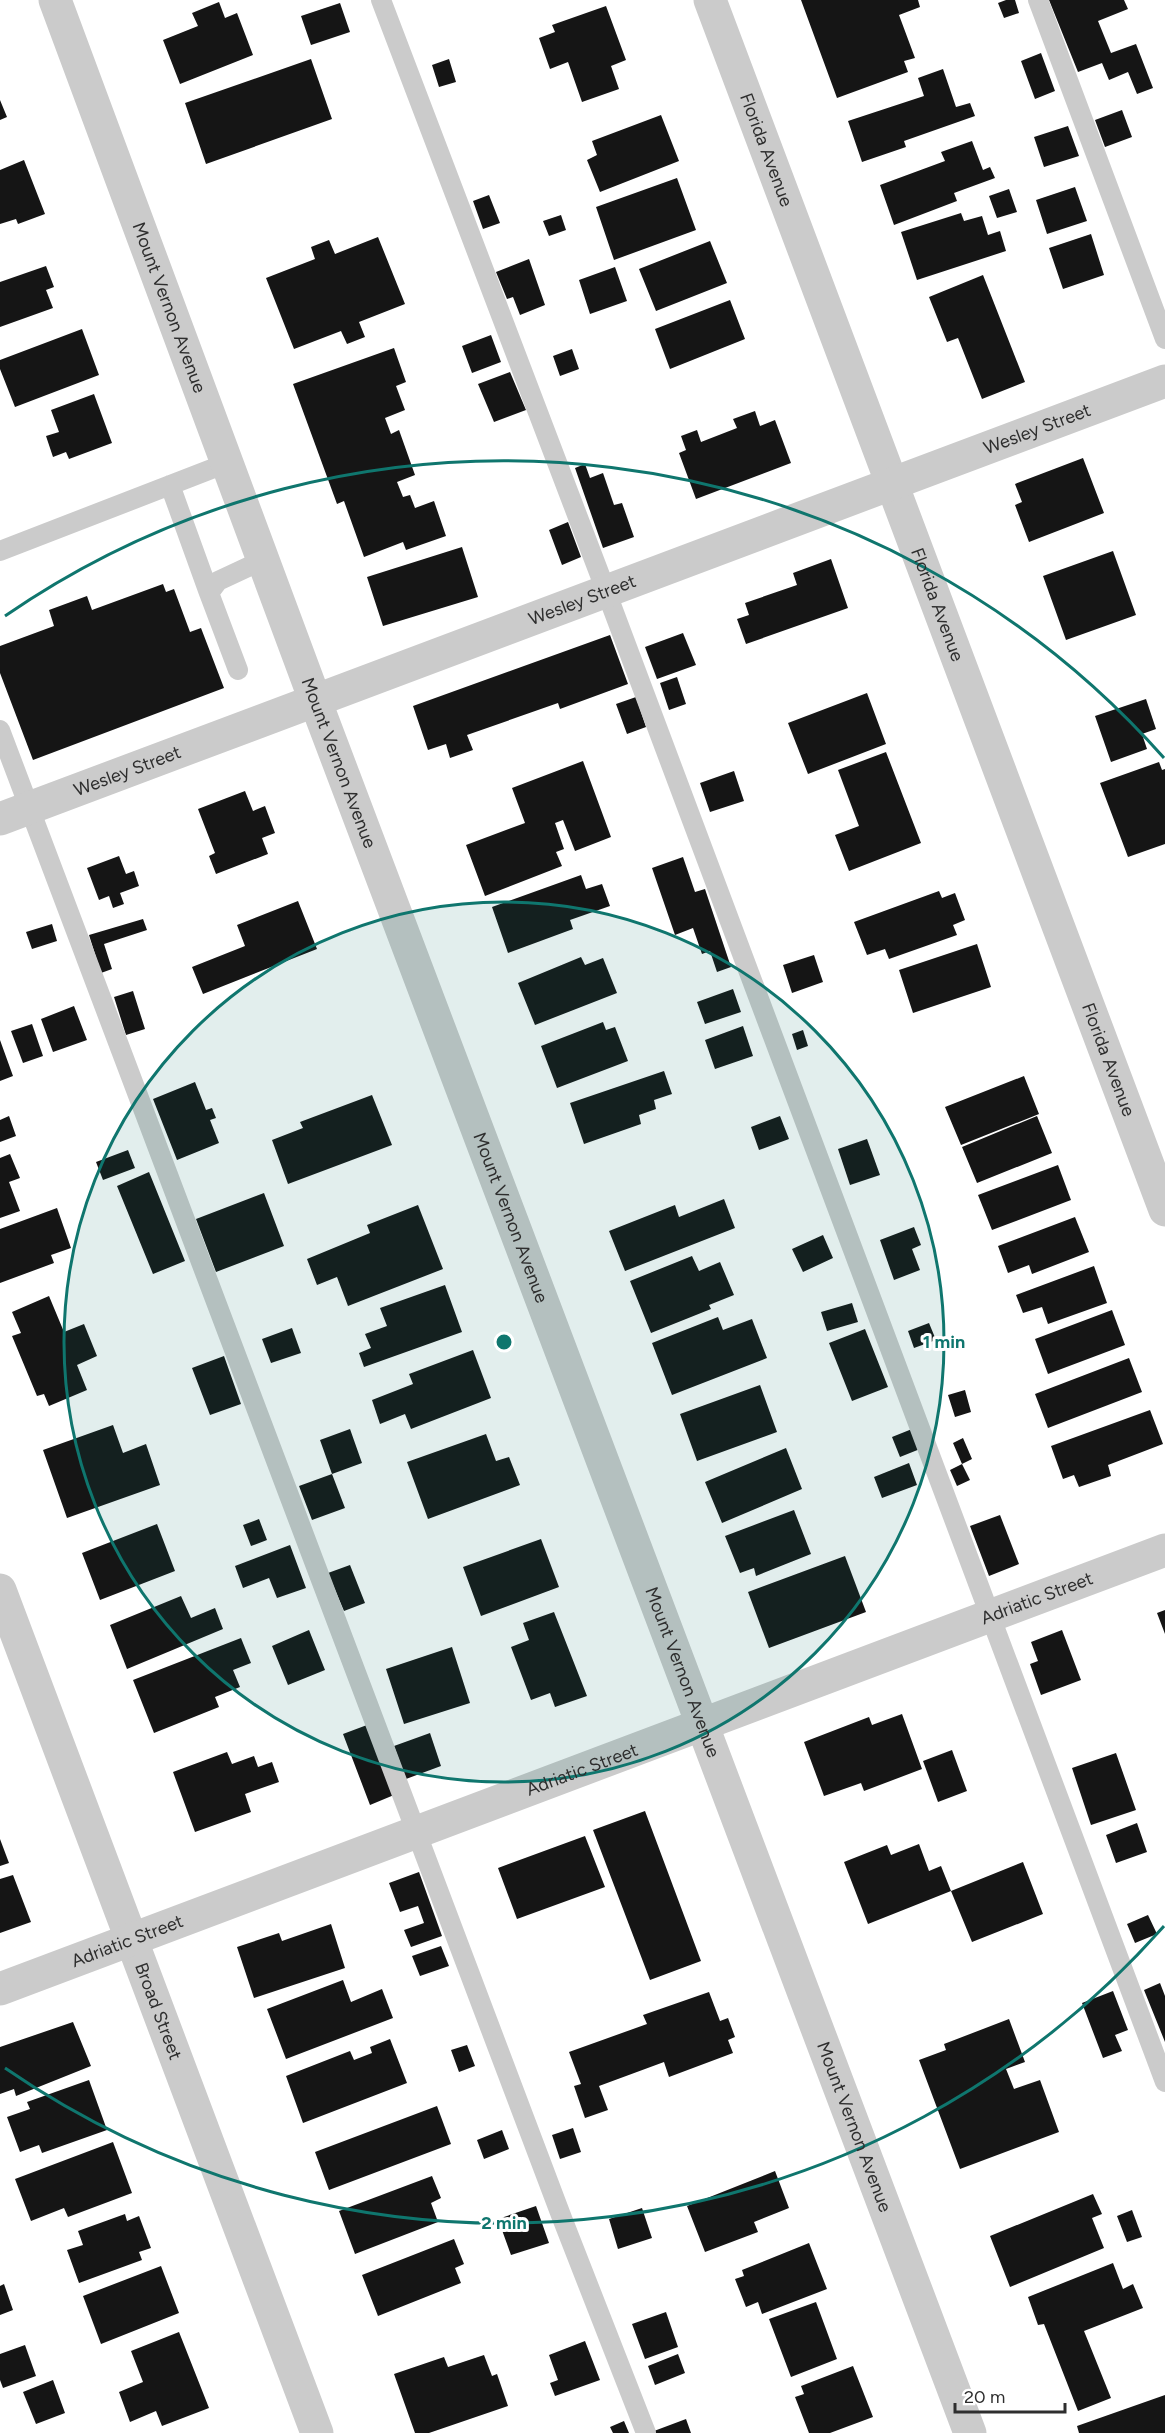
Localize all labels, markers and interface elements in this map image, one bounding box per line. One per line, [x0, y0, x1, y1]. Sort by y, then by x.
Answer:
street label: Florida Avenue [735, 90, 798, 210]
street label: Mount Vernon Avenue [127, 219, 211, 396]
street label: Wesley Street [981, 399, 1094, 459]
street label: Florida Avenue [906, 545, 969, 665]
street label: Wesley Street [526, 570, 639, 630]
street label: Mount Vernon Avenue [297, 675, 381, 851]
street label: Wesley Street [71, 741, 184, 801]
street label: Florida Avenue [1077, 1000, 1140, 1120]
street label: Mount Vernon Avenue [468, 1129, 553, 1306]
text: 1 min [923, 1331, 965, 1353]
centre of rings [494, 1332, 514, 1352]
street label: Adriatic Street [978, 1567, 1096, 1629]
street label: Mount Vernon Avenue [640, 1584, 725, 1761]
street label: Adriatic Street [523, 1739, 641, 1801]
street label: Adriatic Street [68, 1910, 186, 1972]
street label: Broad Street [130, 1960, 187, 2063]
street label: Mount Vernon Avenue [812, 2038, 897, 2215]
text: 2 min [481, 2212, 527, 2234]
scale bar [955, 2376, 1064, 2414]
text: 20 m [964, 2386, 1005, 2408]

